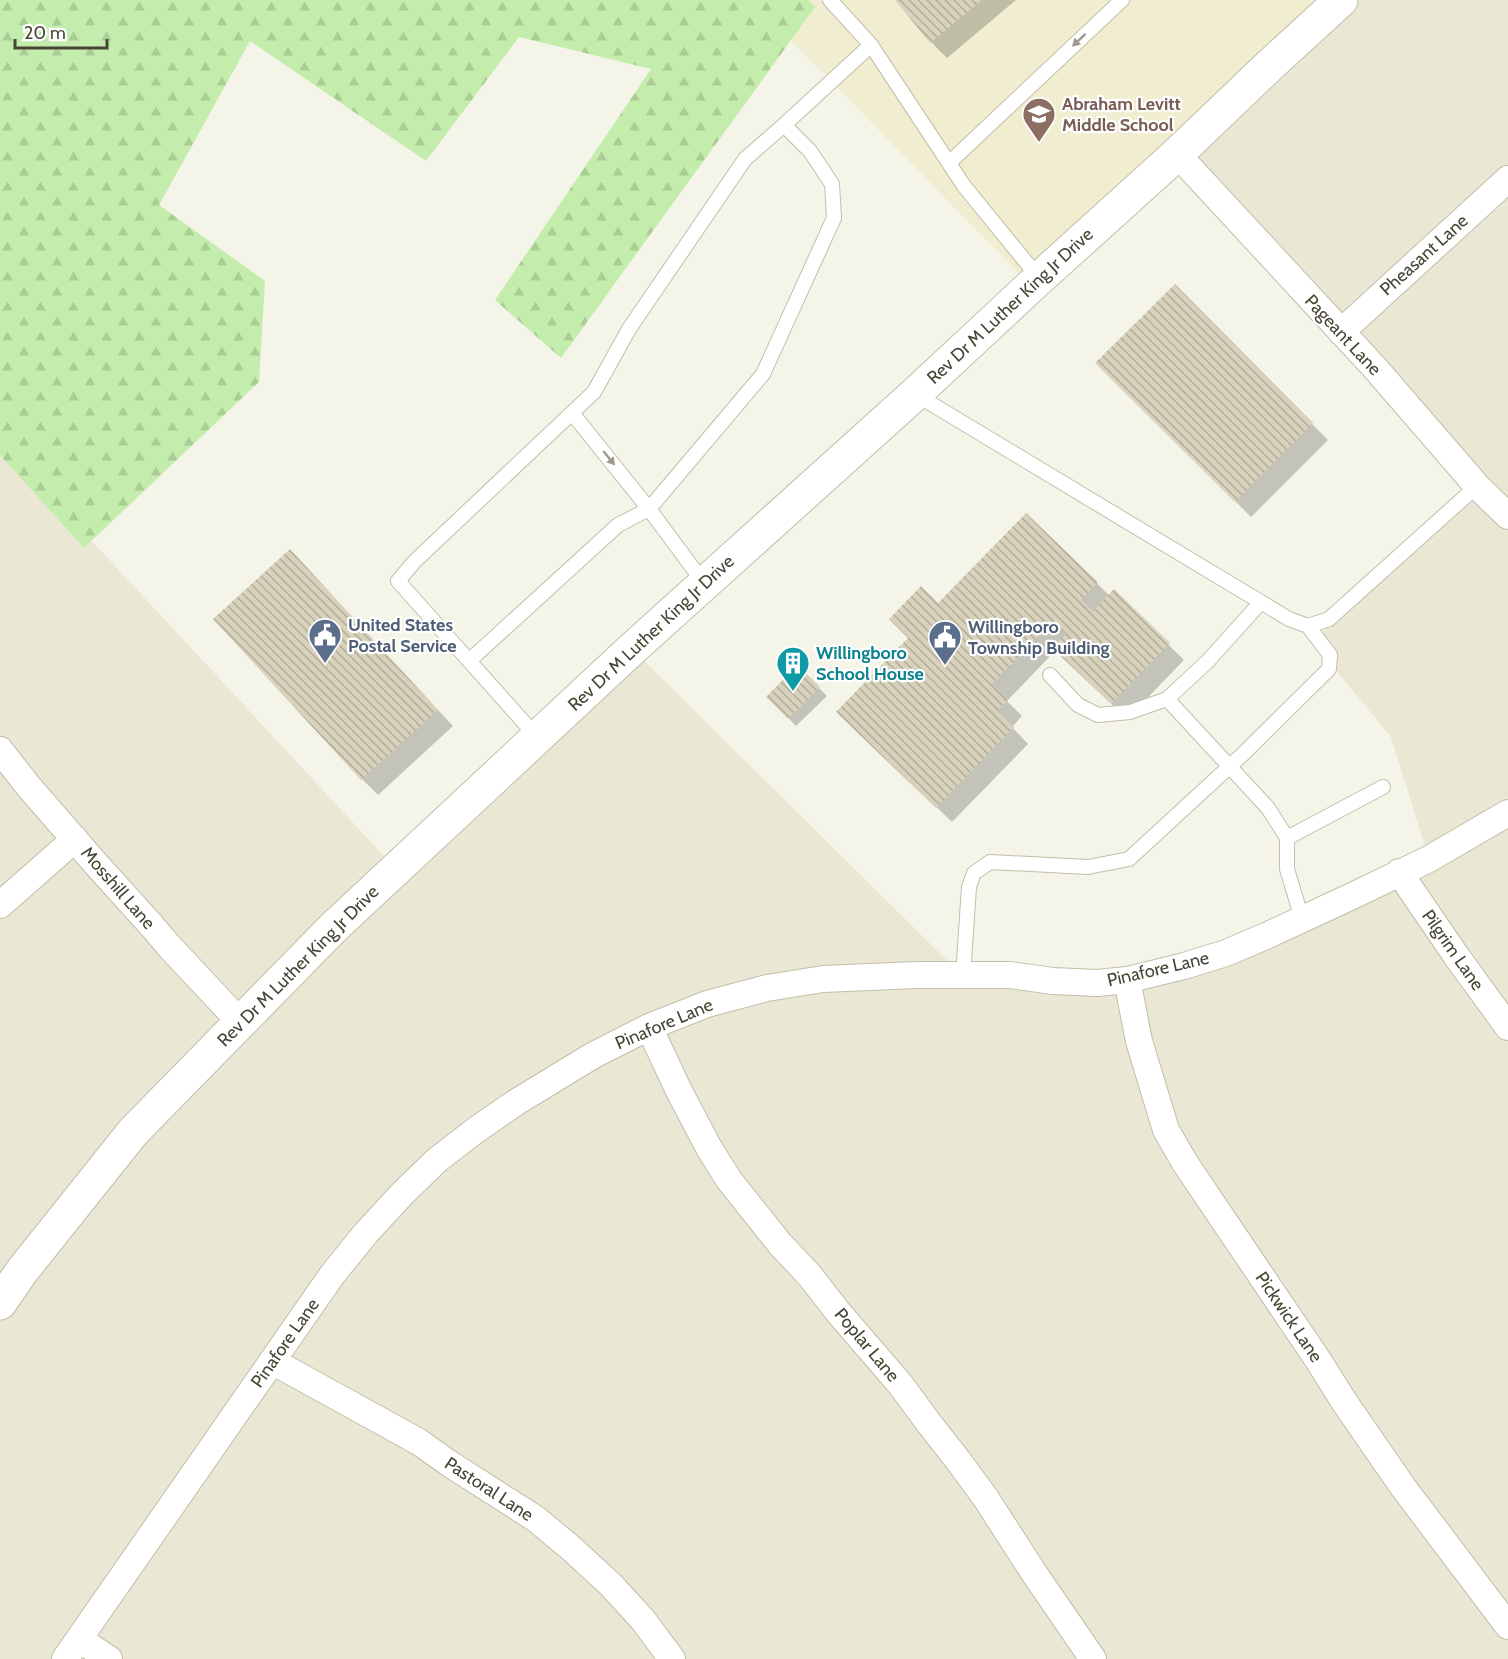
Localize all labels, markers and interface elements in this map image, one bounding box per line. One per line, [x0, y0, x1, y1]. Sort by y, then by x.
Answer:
scale bar [15, 12, 106, 50]
text: 20 m [24, 22, 66, 44]
one-way arrow [1072, 33, 1087, 46]
place label: Abraham Levitt Middle School [1062, 93, 1181, 136]
school or university icon: Abraham Levitt Middle School [1021, 96, 1057, 143]
street label: Pheasant Lane [1375, 210, 1473, 300]
street label: Rev Dr M Luther King Jr Drive [922, 223, 1098, 389]
street label: Pageant Lane [1300, 290, 1386, 380]
one-way arrow [602, 450, 615, 466]
street label: Rev Dr M Luther King Jr Drive [563, 550, 739, 716]
place label: United States Postal Service [348, 614, 457, 657]
place label: Willingboro Township Building [968, 616, 1110, 659]
public building icon: United States Postal Service [307, 617, 343, 664]
public building icon: Willingboro Township Building [927, 619, 963, 666]
place label: Willingboro School House [816, 642, 924, 685]
building icon: Willingboro School House [775, 645, 811, 692]
street label: Mosshill Lane [76, 842, 160, 934]
street label: Rev Dr M Luther King Jr Drive [213, 881, 383, 1051]
street label: Pilgrim Lane [1417, 905, 1489, 995]
street label: Pinafore Lane [1105, 947, 1211, 991]
street label: Pinafore Lane [612, 994, 716, 1054]
street label: Pickwick Lane [1251, 1268, 1327, 1366]
street label: Pinafore Lane [246, 1294, 324, 1392]
street label: Poplar Lane [830, 1304, 904, 1386]
street label: Pastoral Lane [440, 1452, 538, 1526]

